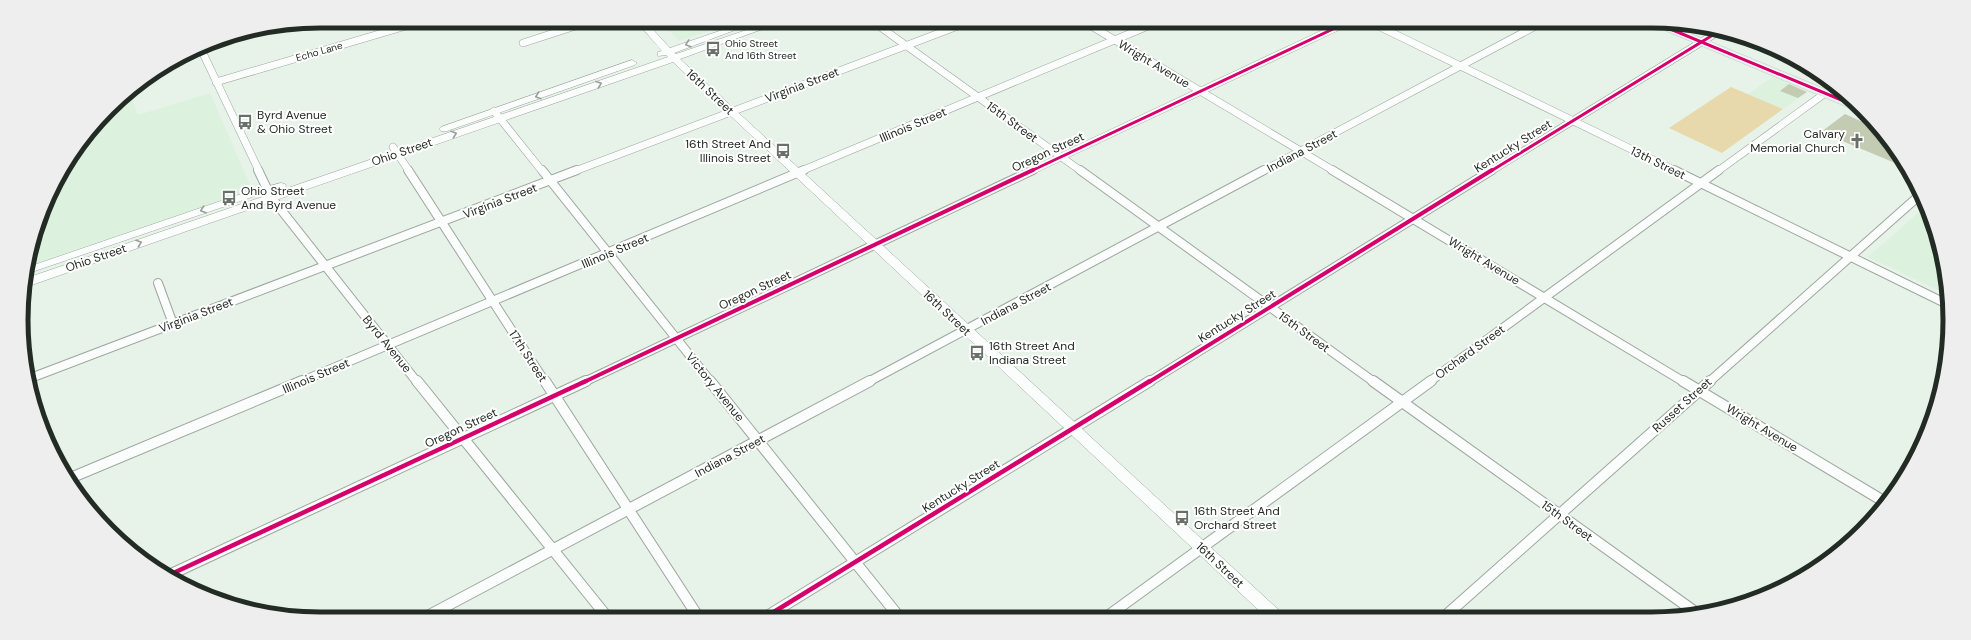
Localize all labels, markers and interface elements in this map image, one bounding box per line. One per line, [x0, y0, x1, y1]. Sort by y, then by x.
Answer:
street label: Wright Avenue [1115, 36, 1193, 92]
place label: Ohio Street And 16th Street [725, 37, 796, 62]
street label: Echo Lane [294, 39, 344, 64]
one-way arrow [685, 40, 692, 48]
bus stop icon: Ohio Street And 16th Street [704, 40, 722, 58]
street label: Virginia Street [763, 63, 842, 106]
street label: 16th Street [683, 66, 738, 119]
one-way arrow [596, 80, 603, 89]
one-way arrow [535, 91, 542, 99]
street label: 15th Street [983, 98, 1041, 146]
street label: Illinois Street [877, 104, 949, 146]
place label: Byrd Avenue & Ohio Street [257, 107, 333, 137]
bus stop icon: Byrd Avenue & Ohio Street [236, 113, 254, 131]
street label: Kentucky Street [1471, 116, 1555, 176]
street label: Indiana Street [1264, 126, 1340, 176]
place label: Calvary Memorial Church [1750, 126, 1845, 156]
street label: Oregon Street [1009, 128, 1087, 176]
one-way arrow [450, 130, 457, 139]
church icon: Calvary Memorial Church [1848, 132, 1866, 150]
street label: Ohio Street [369, 134, 435, 170]
place label: 16th Street And Illinois Street [685, 136, 771, 166]
bus stop icon: 16th Street And Illinois Street [774, 142, 792, 160]
street label: 13th Street [1628, 143, 1689, 183]
street label: Virginia Street [461, 179, 540, 222]
place label: Ohio Street And Byrd Avenue [241, 183, 336, 213]
bus stop icon: Ohio Street And Byrd Avenue [220, 189, 238, 207]
one-way arrow [200, 206, 207, 214]
street label: Illinois Street [579, 230, 651, 272]
street label: Wright Avenue [1445, 233, 1523, 289]
one-way arrow [136, 239, 143, 248]
street label: Ohio Street [63, 240, 129, 276]
street label: Oregon Street [716, 266, 794, 314]
street label: Indiana Street [978, 279, 1054, 329]
street label: Kentucky Street [1195, 286, 1279, 346]
street label: 16th Street [920, 287, 975, 340]
street label: Virginia Street [157, 293, 236, 336]
street label: 15th Street [1275, 308, 1333, 356]
street label: Byrd Avenue [359, 312, 415, 376]
street label: Orchard Street [1432, 321, 1508, 383]
street label: 17th Street [505, 327, 551, 385]
place label: 16th Street And Indiana Street [989, 338, 1075, 368]
bus stop icon: 16th Street And Indiana Street [968, 344, 986, 362]
street label: Victory Avenue [682, 349, 748, 425]
street label: Illinois Street [280, 355, 352, 397]
street label: Russet Street [1649, 374, 1715, 436]
street label: Wright Avenue [1723, 400, 1801, 456]
street label: Oregon Street [422, 404, 500, 452]
street label: Indiana Street [692, 431, 768, 481]
street label: Kentucky Street [919, 456, 1003, 516]
street label: 15th Street [1538, 497, 1596, 545]
place label: 16th Street And Orchard Street [1194, 503, 1280, 533]
bus stop icon: 16th Street And Orchard Street [1173, 509, 1191, 527]
street label: 16th Street [1193, 539, 1248, 592]

